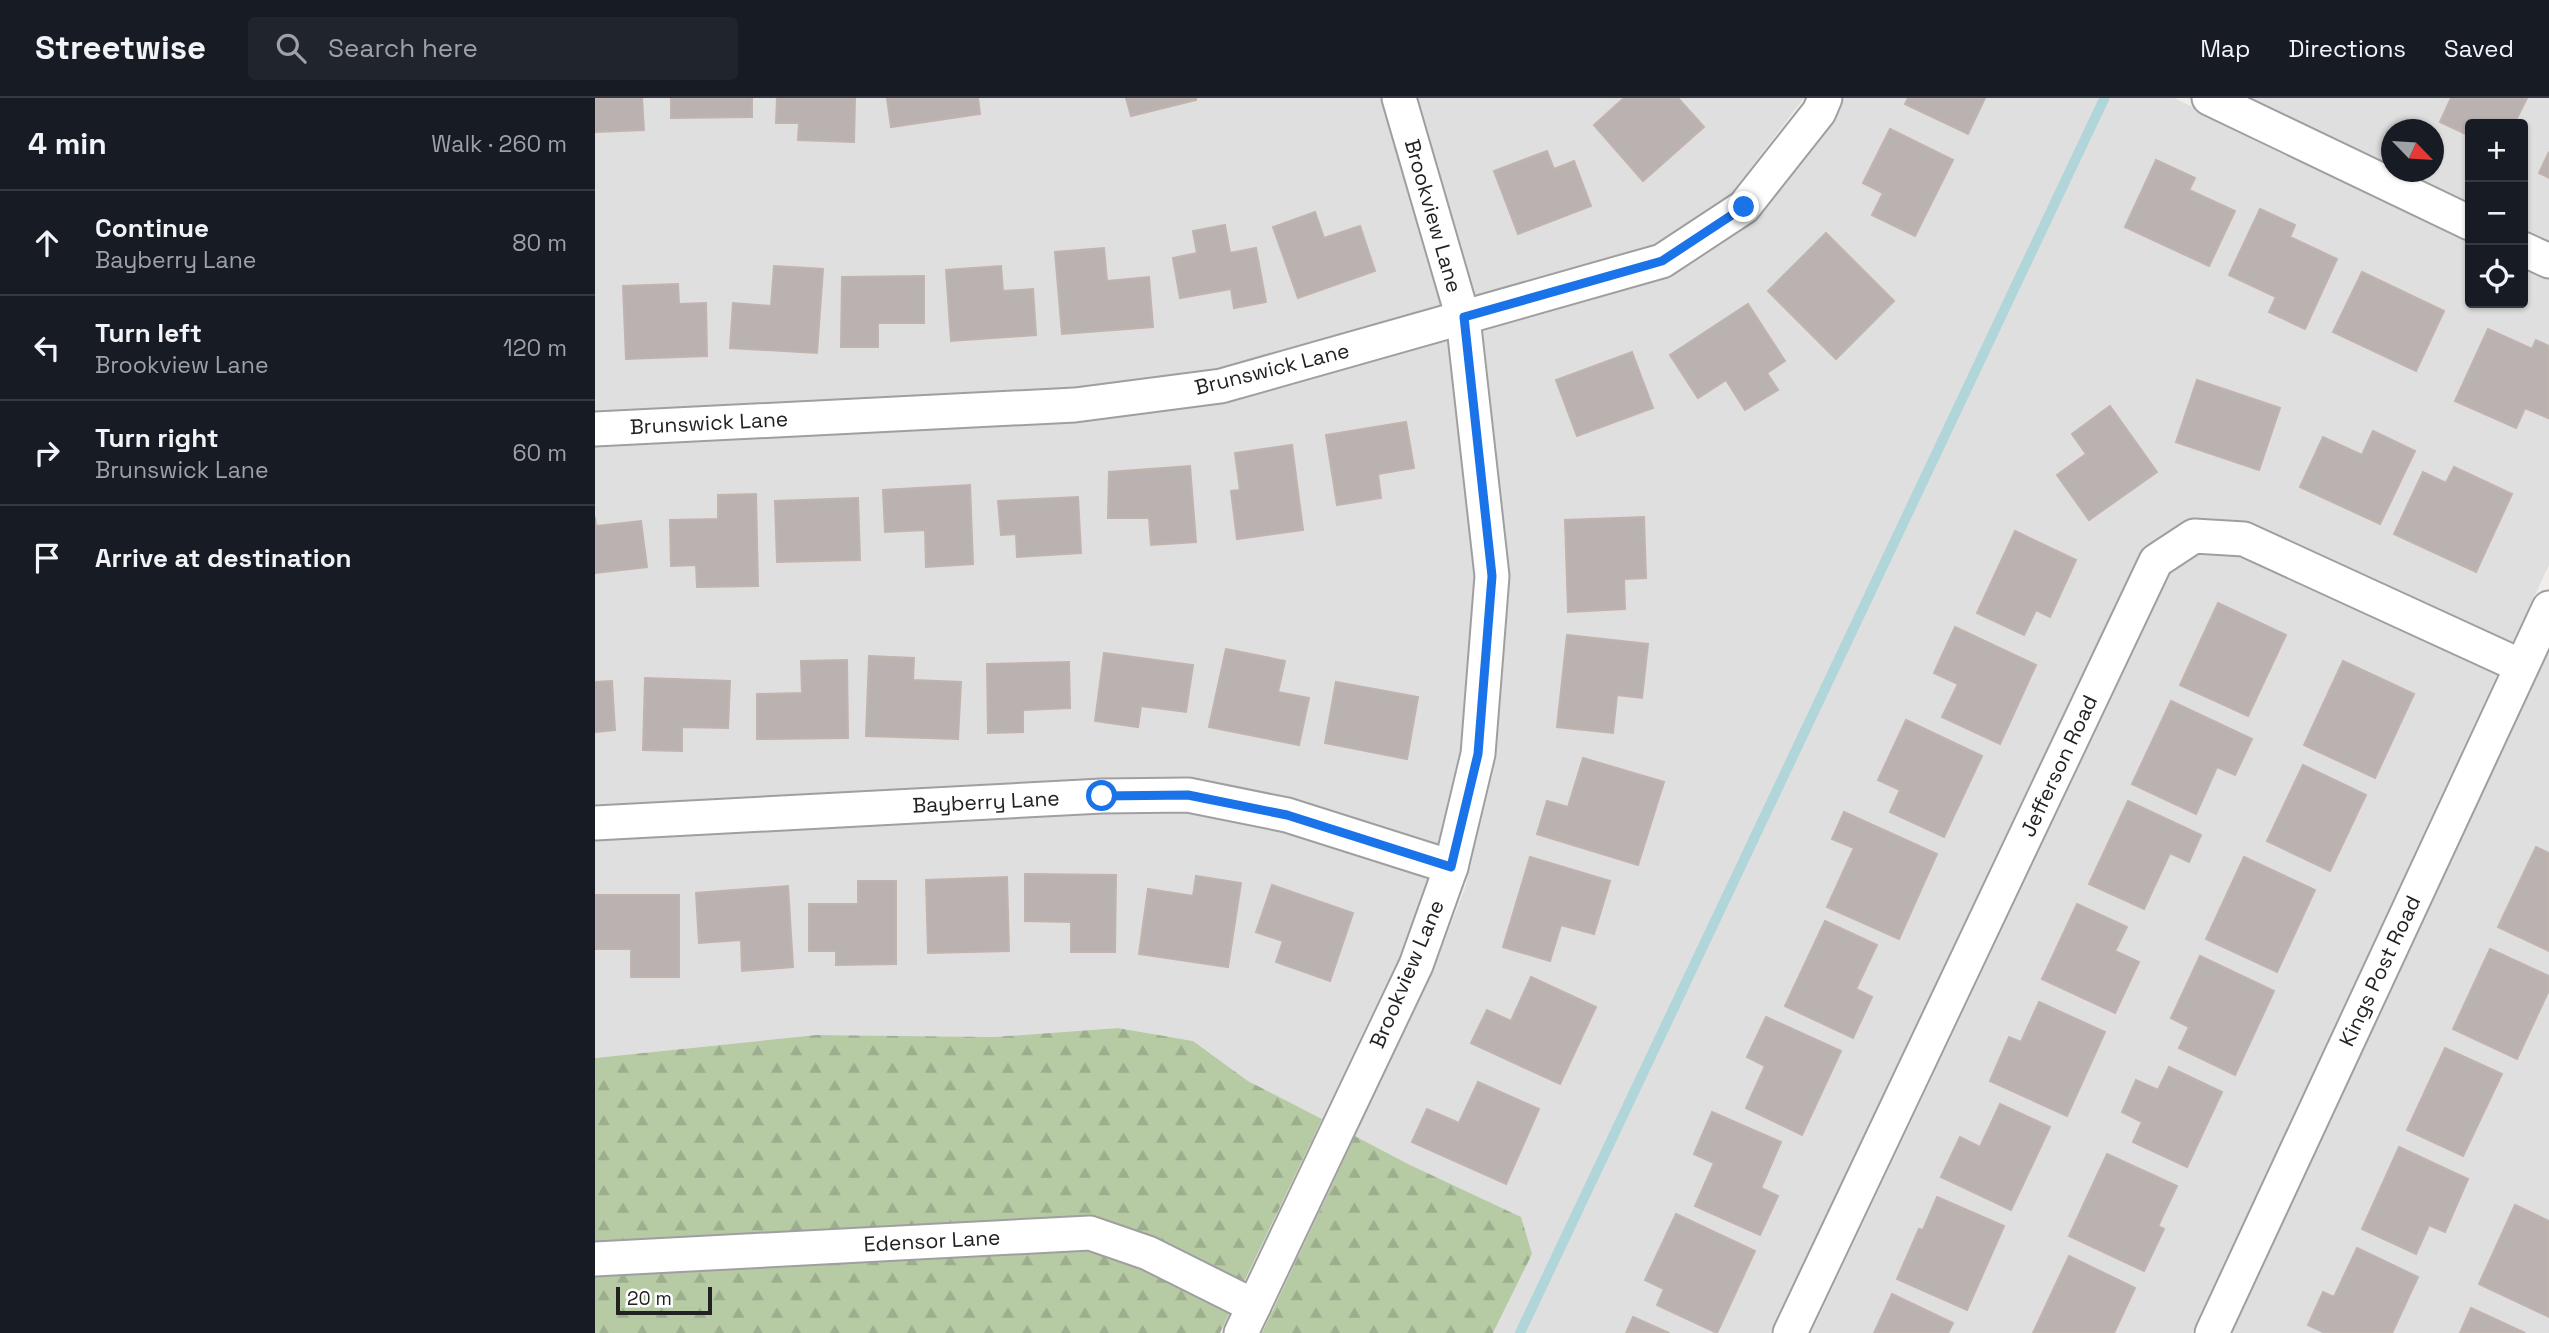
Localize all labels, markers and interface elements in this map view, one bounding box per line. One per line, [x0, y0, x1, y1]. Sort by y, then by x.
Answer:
search box [248, 17, 738, 80]
text: Streetwise [35, 27, 206, 69]
icon: search [272, 29, 310, 67]
text: Search here [328, 31, 478, 65]
text: Map [2200, 33, 2250, 64]
text: Directions [2288, 33, 2406, 64]
text: Saved [2444, 33, 2514, 64]
north arrow [2381, 119, 2444, 182]
map controls [2465, 119, 2528, 308]
button: + [2465, 119, 2528, 182]
text: 4 min [28, 124, 107, 163]
text: Walk · 260 m [431, 129, 567, 159]
street label: Brookview Lane [1399, 136, 1468, 296]
button: − [2465, 182, 2528, 245]
route end [1728, 191, 1759, 222]
text: Continue [95, 211, 209, 245]
icon: ahead [28, 224, 66, 262]
text: 80 m [512, 228, 567, 258]
text: Bayberry Lane [95, 245, 256, 275]
button: locate [2465, 245, 2528, 308]
text: Turn left [95, 316, 202, 350]
icon: left [28, 329, 66, 367]
text: 120 m [503, 333, 567, 363]
street label: Brunswick Lane [1192, 336, 1352, 401]
text: Brookview Lane [95, 350, 269, 380]
street label: Brunswick Lane [629, 405, 789, 440]
text: Turn right [95, 421, 219, 455]
icon: right [28, 434, 66, 472]
text: 60 m [512, 438, 567, 468]
text: Brunswick Lane [95, 455, 269, 485]
icon: arrive [28, 539, 66, 577]
text: Arrive at destination [95, 541, 352, 575]
street label: Jefferson Road [2014, 691, 2103, 841]
route start [1086, 780, 1117, 811]
street label: Bayberry Lane [912, 784, 1060, 819]
street label: Kings Post Road [2333, 891, 2426, 1051]
street label: Brookview Lane [1363, 896, 1450, 1052]
street label: Edensor Lane [863, 1223, 1001, 1258]
scale bar [616, 1284, 712, 1316]
text: 20 m [627, 1286, 672, 1311]

